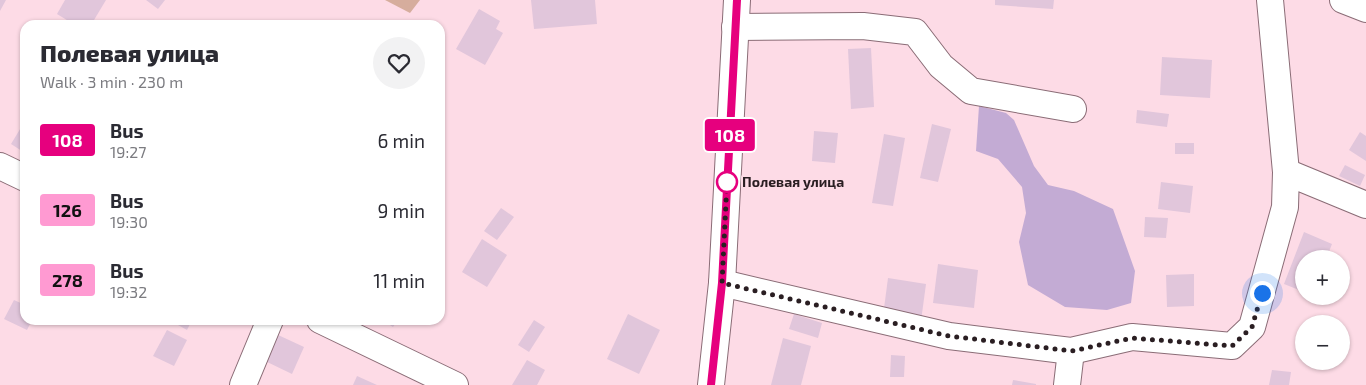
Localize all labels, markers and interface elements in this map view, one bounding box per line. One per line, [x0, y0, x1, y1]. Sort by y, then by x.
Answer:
button: heart [373, 37, 425, 89]
text: Полевая улица [40, 38, 219, 67]
text: Walk · 3 min · 230 m [40, 72, 183, 91]
text: Bus [110, 119, 144, 142]
line badge: 108 [701, 119, 759, 151]
text: 108 [715, 124, 745, 146]
text: 108 [52, 129, 83, 151]
text: 6 min [377, 129, 425, 152]
text: 19:27 [110, 142, 146, 161]
marker: Полевая улица [716, 171, 738, 193]
place label: Полевая улица [742, 173, 844, 190]
text: Bus [110, 189, 144, 212]
text: 126 [53, 199, 82, 221]
text: 9 min [377, 199, 425, 222]
text: 19:30 [110, 212, 148, 231]
map controls [1295, 250, 1350, 370]
button: + [1295, 250, 1350, 305]
text: Bus [110, 259, 144, 282]
text: 278 [52, 269, 83, 291]
text: 11 min [373, 269, 425, 292]
your location [1250, 281, 1275, 306]
text: 19:32 [110, 282, 147, 301]
button: − [1295, 315, 1350, 370]

